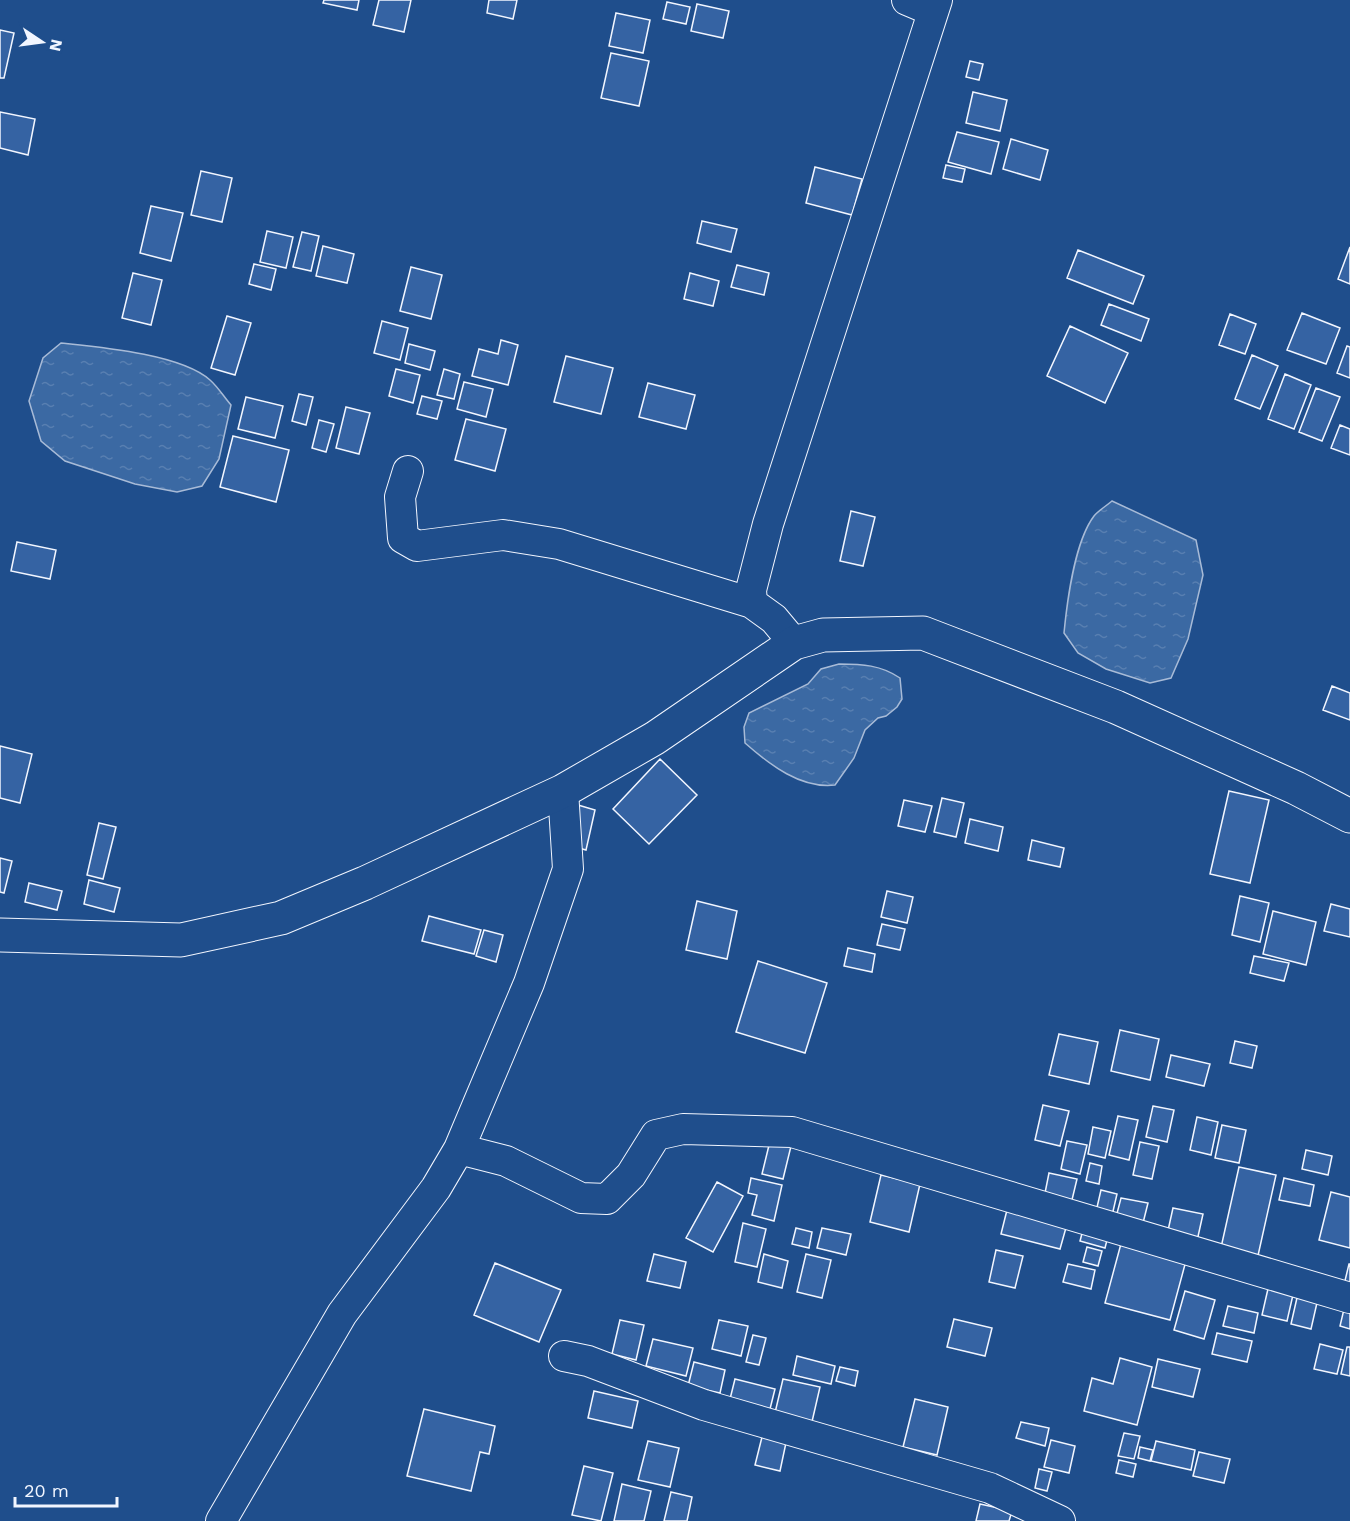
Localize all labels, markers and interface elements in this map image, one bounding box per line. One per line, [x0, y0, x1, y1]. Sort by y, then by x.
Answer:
north arrow [12, 12, 72, 72]
text: N [46, 37, 67, 53]
scale bar [15, 1470, 117, 1508]
text: 20 m [24, 1480, 69, 1501]

